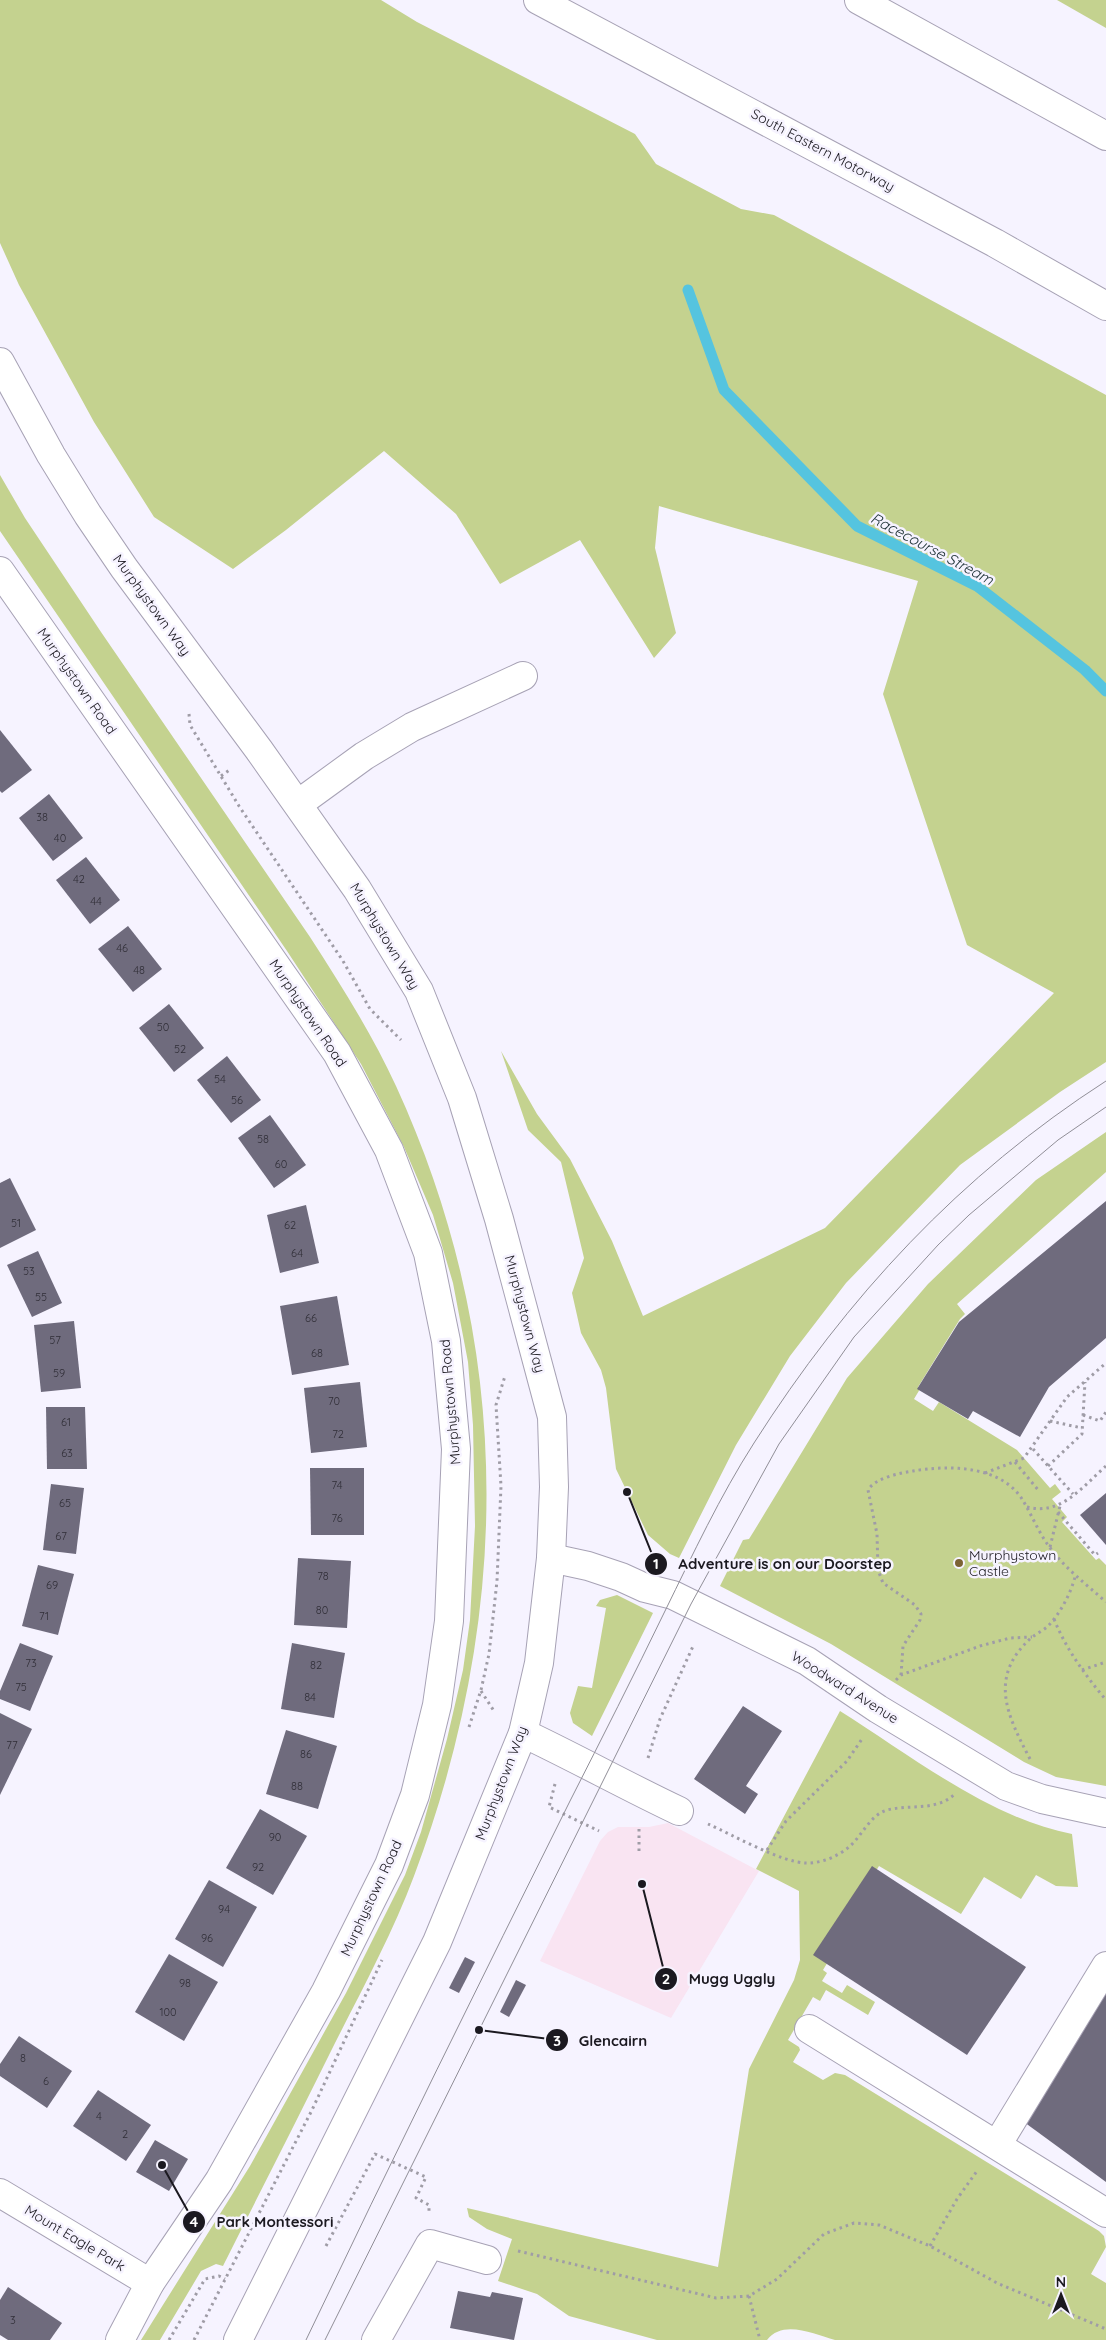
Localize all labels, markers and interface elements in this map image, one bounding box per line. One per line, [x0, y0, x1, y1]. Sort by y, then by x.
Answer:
street label: South Eastern Motorway [748, 104, 898, 196]
water label: Racecourse Stream [868, 508, 997, 589]
street label: Murphystown Way [109, 551, 195, 659]
street label: Murphystown Road [33, 624, 121, 738]
house number: 38 [36, 810, 48, 824]
house number: 40 [54, 831, 66, 845]
house number: 42 [73, 872, 85, 886]
street label: Murphystown Way [346, 879, 424, 993]
house number: 44 [90, 894, 102, 908]
house number: 46 [116, 941, 128, 955]
street label: Murphystown Road [265, 956, 351, 1070]
house number: 48 [133, 963, 145, 977]
house number: 50 [157, 1020, 169, 1034]
house number: 52 [174, 1042, 186, 1056]
house number: 54 [214, 1072, 226, 1086]
house number: 56 [231, 1093, 243, 1107]
house number: 58 [257, 1132, 269, 1146]
house number: 60 [275, 1157, 287, 1171]
house number: 51 [11, 1216, 21, 1230]
house number: 62 [284, 1218, 296, 1232]
house number: 64 [291, 1246, 303, 1260]
street label: Murphystown Way [501, 1253, 549, 1375]
house number: 53 [23, 1264, 35, 1278]
house number: 55 [35, 1290, 47, 1304]
house number: 66 [305, 1311, 317, 1325]
house number: 57 [49, 1333, 61, 1347]
street label: Murphystown Road [436, 1338, 464, 1466]
house number: 68 [311, 1346, 323, 1360]
house number: 59 [53, 1366, 65, 1380]
house number: 70 [328, 1394, 340, 1408]
house number: 61 [61, 1415, 71, 1429]
house number: 72 [332, 1427, 344, 1441]
house number: 63 [61, 1446, 73, 1460]
house number: 74 [332, 1478, 343, 1492]
house number: 65 [59, 1496, 71, 1510]
house number: 76 [331, 1511, 343, 1525]
house number: 67 [55, 1529, 67, 1543]
place label: Murphystown Castle [969, 1546, 1056, 1580]
callout: Adventure is on our Doorstep [644, 1549, 902, 1579]
text: 1 [653, 1554, 659, 1573]
text: Adventure is on our Doorstep [678, 1554, 892, 1573]
marker: Murphystown Castle [953, 1557, 965, 1569]
house number: 78 [317, 1569, 329, 1583]
house number: 69 [46, 1578, 58, 1592]
house number: 80 [316, 1603, 328, 1617]
house number: 71 [39, 1609, 49, 1623]
street label: Woodward Avenue [788, 1647, 902, 1727]
house number: 73 [25, 1656, 37, 1670]
house number: 82 [310, 1658, 322, 1672]
house number: 75 [15, 1680, 27, 1694]
house number: 84 [304, 1690, 316, 1704]
street label: Murphystown Way [471, 1723, 531, 1843]
house number: 77 [6, 1738, 18, 1752]
house number: 86 [300, 1747, 312, 1761]
house number: 88 [291, 1779, 303, 1793]
house number: 90 [269, 1830, 281, 1844]
street label: Murphystown Road [336, 1837, 406, 1959]
house number: 92 [252, 1860, 264, 1874]
house number: 94 [218, 1902, 230, 1916]
house number: 96 [201, 1931, 213, 1945]
callout: Mugg Uggly [654, 1964, 785, 1994]
text: 2 [662, 1969, 670, 1988]
text: Mugg Uggly [689, 1969, 775, 1988]
house number: 98 [179, 1976, 191, 1990]
house number: 100 [159, 2005, 177, 2019]
callout: Glencairn [544, 2025, 657, 2055]
text: 3 [553, 2031, 561, 2050]
text: Glencairn [579, 2031, 647, 2050]
house number: 8 [20, 2051, 26, 2065]
house number: 6 [43, 2074, 49, 2088]
house number: 4 [96, 2109, 102, 2123]
house number: 2 [122, 2127, 128, 2141]
street label: Mount Eagle Park [21, 2201, 129, 2275]
callout: Park Montessori [181, 2207, 343, 2237]
text: 4 [190, 2212, 199, 2231]
text: Park Montessori [216, 2212, 334, 2231]
north arrow [1036, 2270, 1086, 2320]
text: N [1056, 2273, 1066, 2291]
house number: 3 [10, 2313, 16, 2327]

